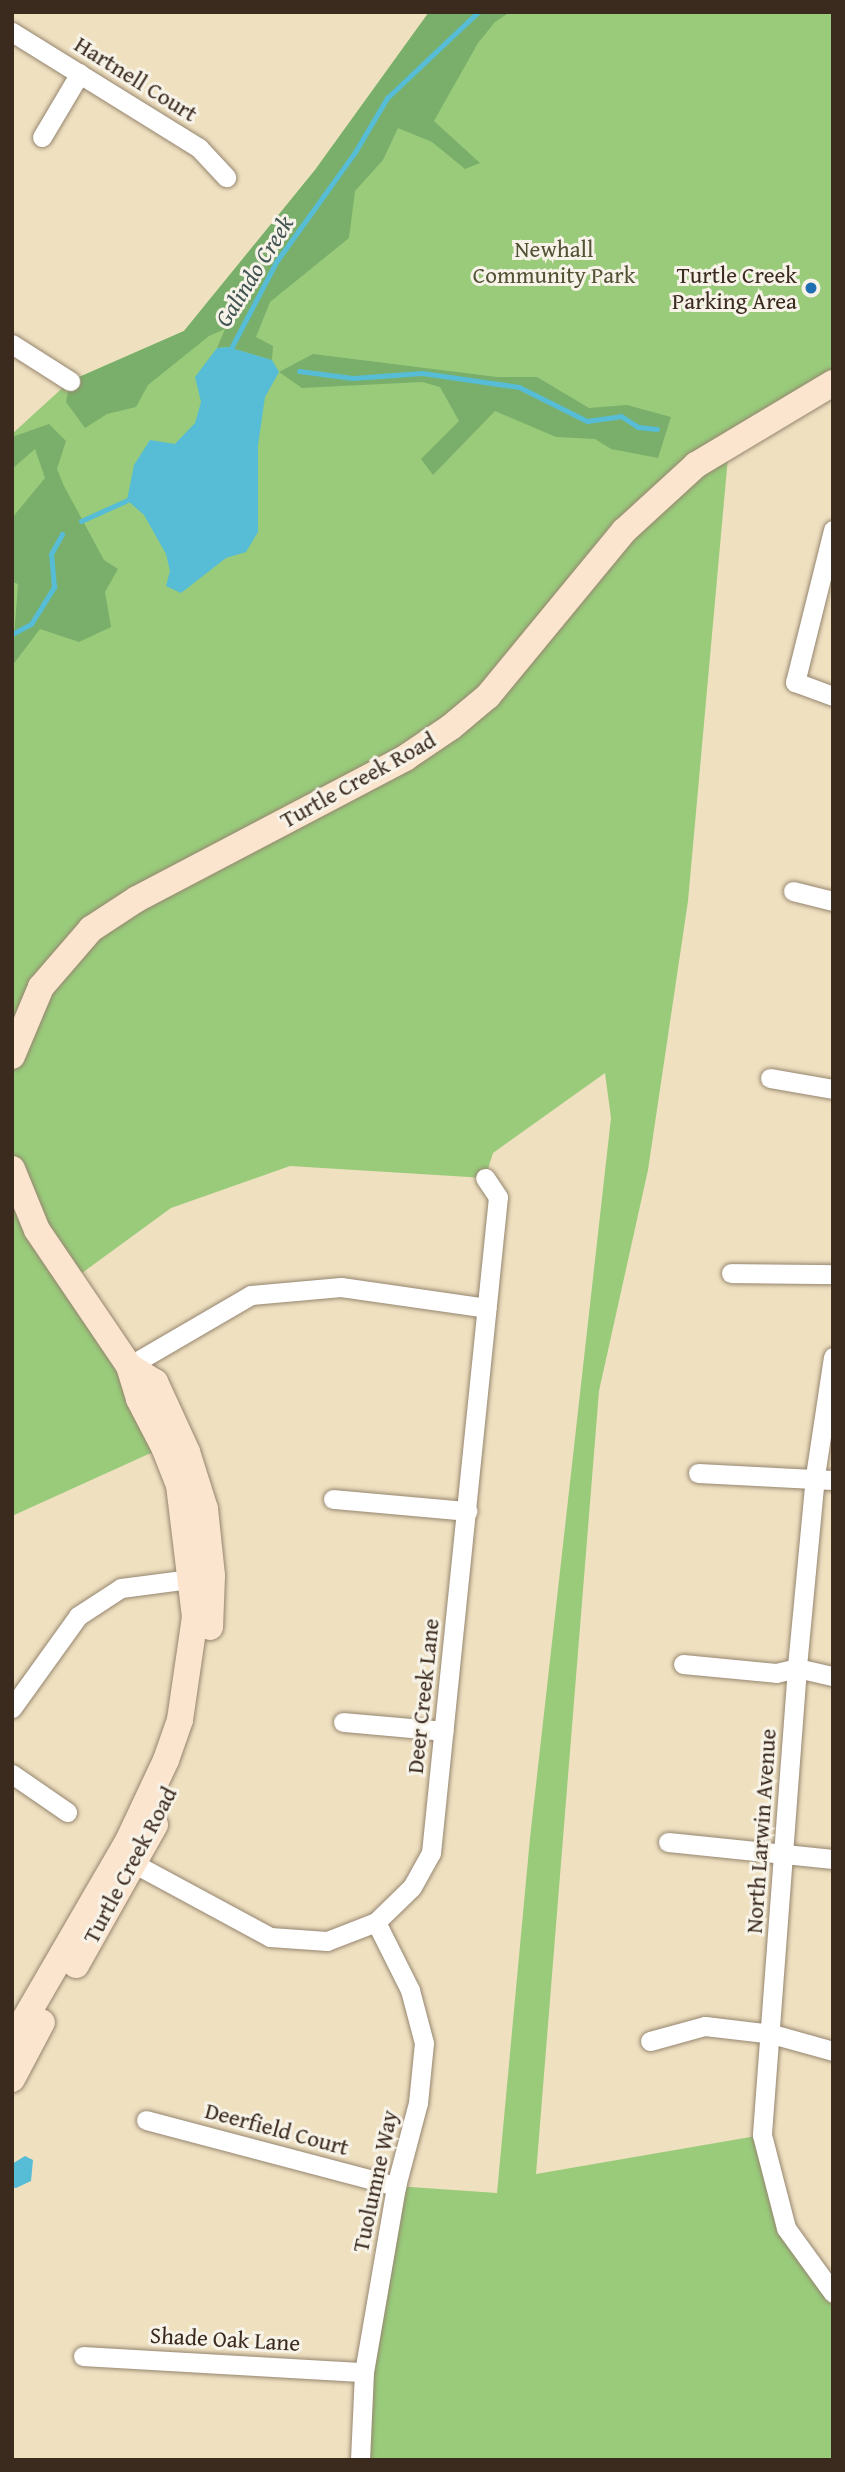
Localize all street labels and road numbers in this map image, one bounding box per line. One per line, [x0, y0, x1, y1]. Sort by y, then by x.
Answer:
street label: Hartnell Court [69, 30, 203, 128]
street label: Turtle Creek Road [276, 726, 440, 834]
street label: Deer Creek Lane [401, 1617, 445, 1775]
street label: North Larwin Avenue [740, 1728, 782, 1934]
street label: Turtle Creek Road [77, 1782, 183, 1948]
street label: Deerfield Court [202, 2097, 352, 2161]
street label: Tuolumne Way [346, 2107, 404, 2255]
street label: Shade Oak Lane [149, 2321, 301, 2357]

